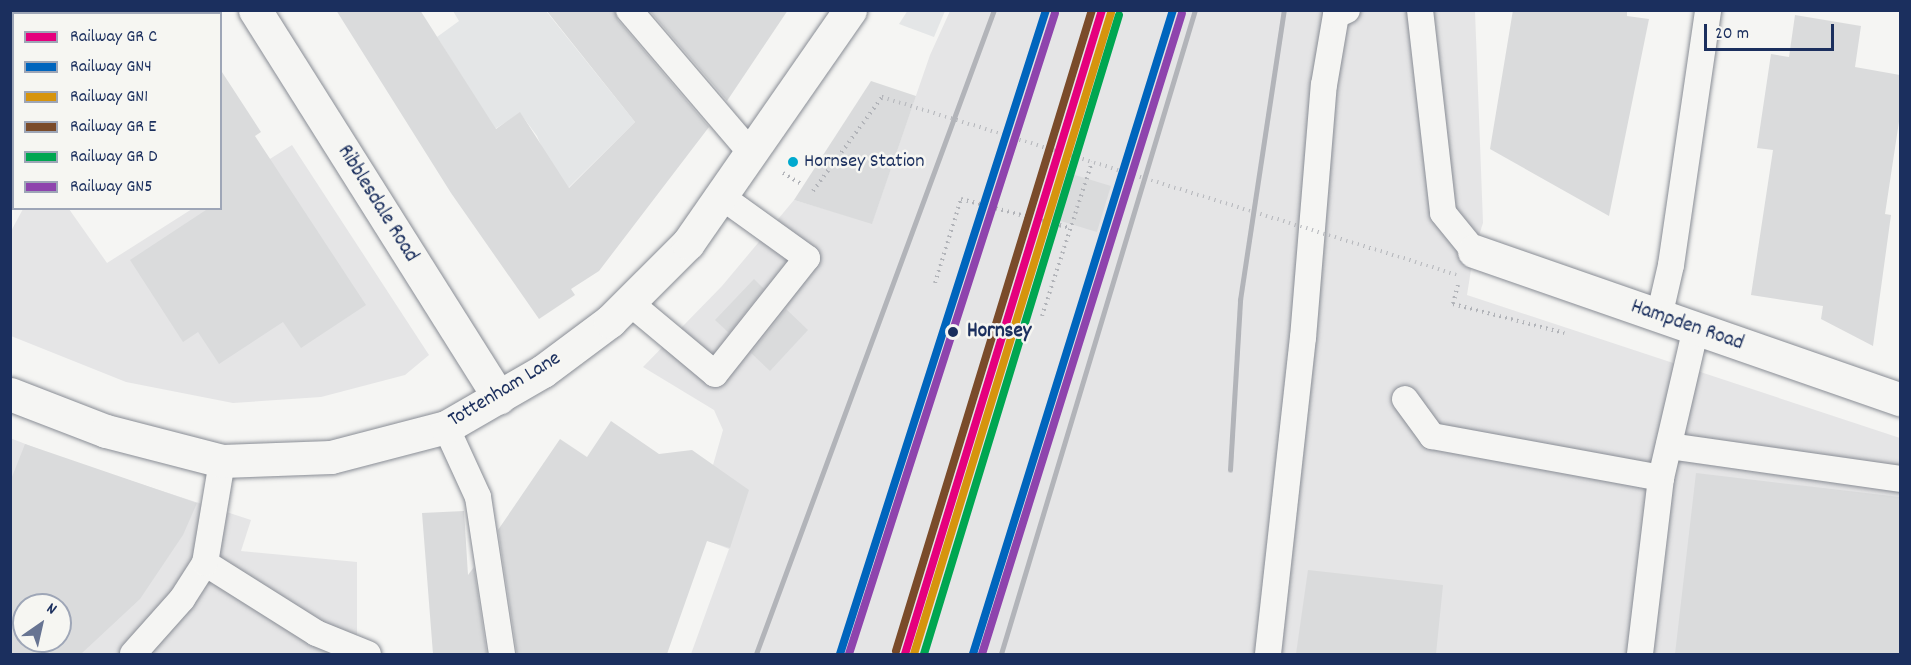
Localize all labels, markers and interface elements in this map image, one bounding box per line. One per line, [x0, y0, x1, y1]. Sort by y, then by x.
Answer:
legend [12, 12, 222, 210]
scale bar [1707, 12, 1838, 50]
text: 20 m [1715, 22, 1749, 47]
text: Railway GR C [70, 25, 157, 50]
text: Railway GN4 [70, 55, 152, 80]
text: Railway GN1 [70, 85, 148, 110]
text: Railway GR E [70, 115, 156, 140]
street label: Ribblesdale Road [331, 141, 423, 267]
text: Railway GR D [70, 145, 158, 170]
place label: Hornsey Station [804, 150, 924, 174]
marker: Hornsey Station [787, 156, 799, 168]
text: Railway GN5 [70, 175, 153, 200]
street label: Hampden Road [1627, 295, 1747, 357]
place label: Hornsey [967, 319, 1031, 345]
marker: Hornsey [944, 323, 962, 341]
street label: Tottenham Lane [444, 347, 566, 433]
north arrow [12, 593, 72, 653]
text: N [42, 598, 61, 621]

